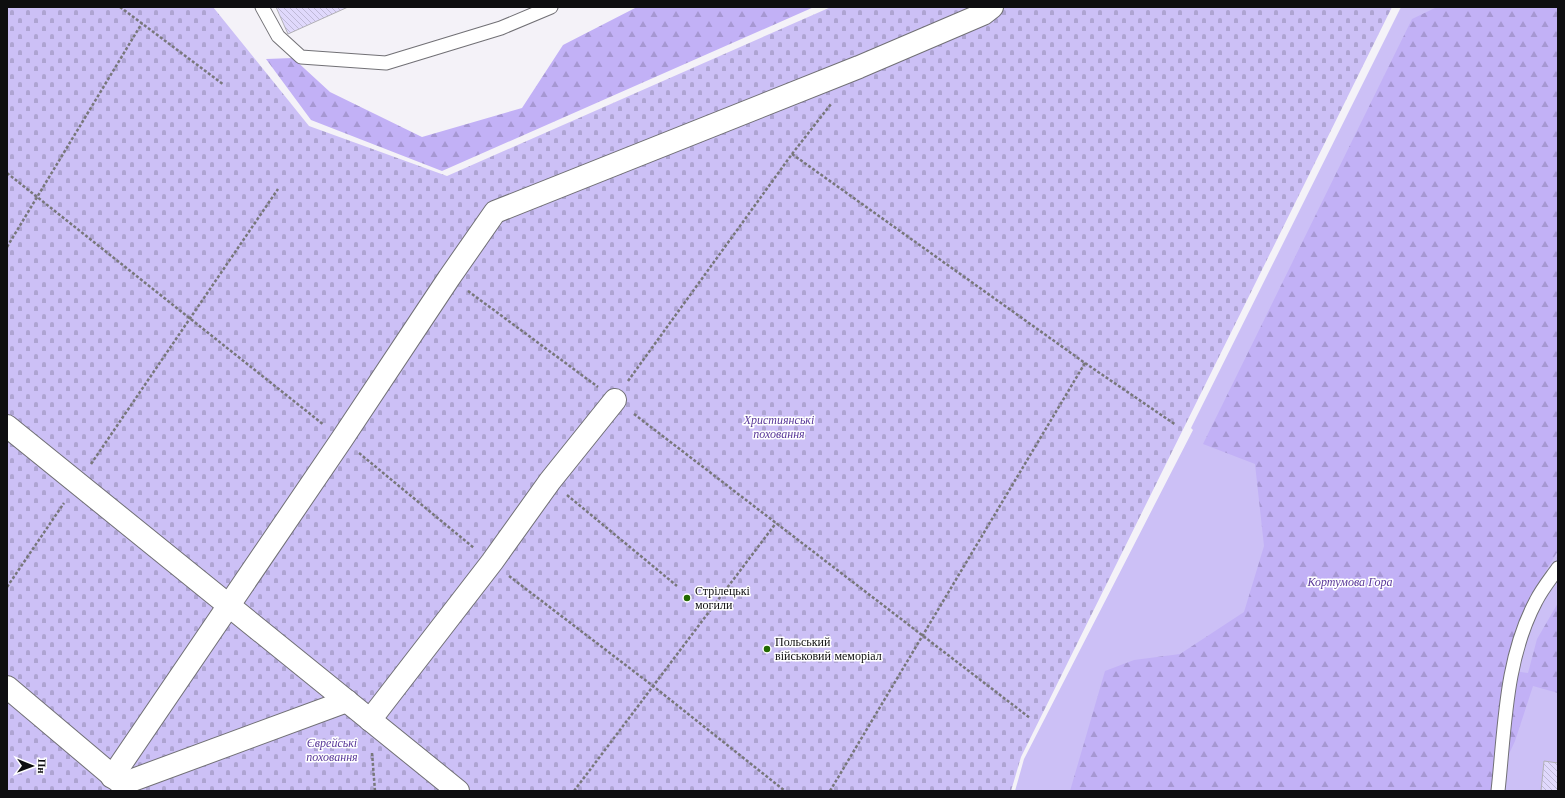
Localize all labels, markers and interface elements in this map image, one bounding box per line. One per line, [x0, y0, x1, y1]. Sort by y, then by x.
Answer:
park label: Християнські поховання [743, 412, 814, 441]
park label: Кортумова Гора [1306, 574, 1393, 589]
place label: Стрілецькі могили [695, 583, 751, 612]
marker: Стрілецькі могили [682, 593, 692, 603]
place label: Польський військовий меморіал [775, 634, 882, 663]
marker: Польський військовий меморіал [762, 644, 772, 654]
park label: Єврейські поховання [306, 735, 358, 764]
north arrow [12, 746, 52, 786]
text: Пн [35, 759, 49, 774]

